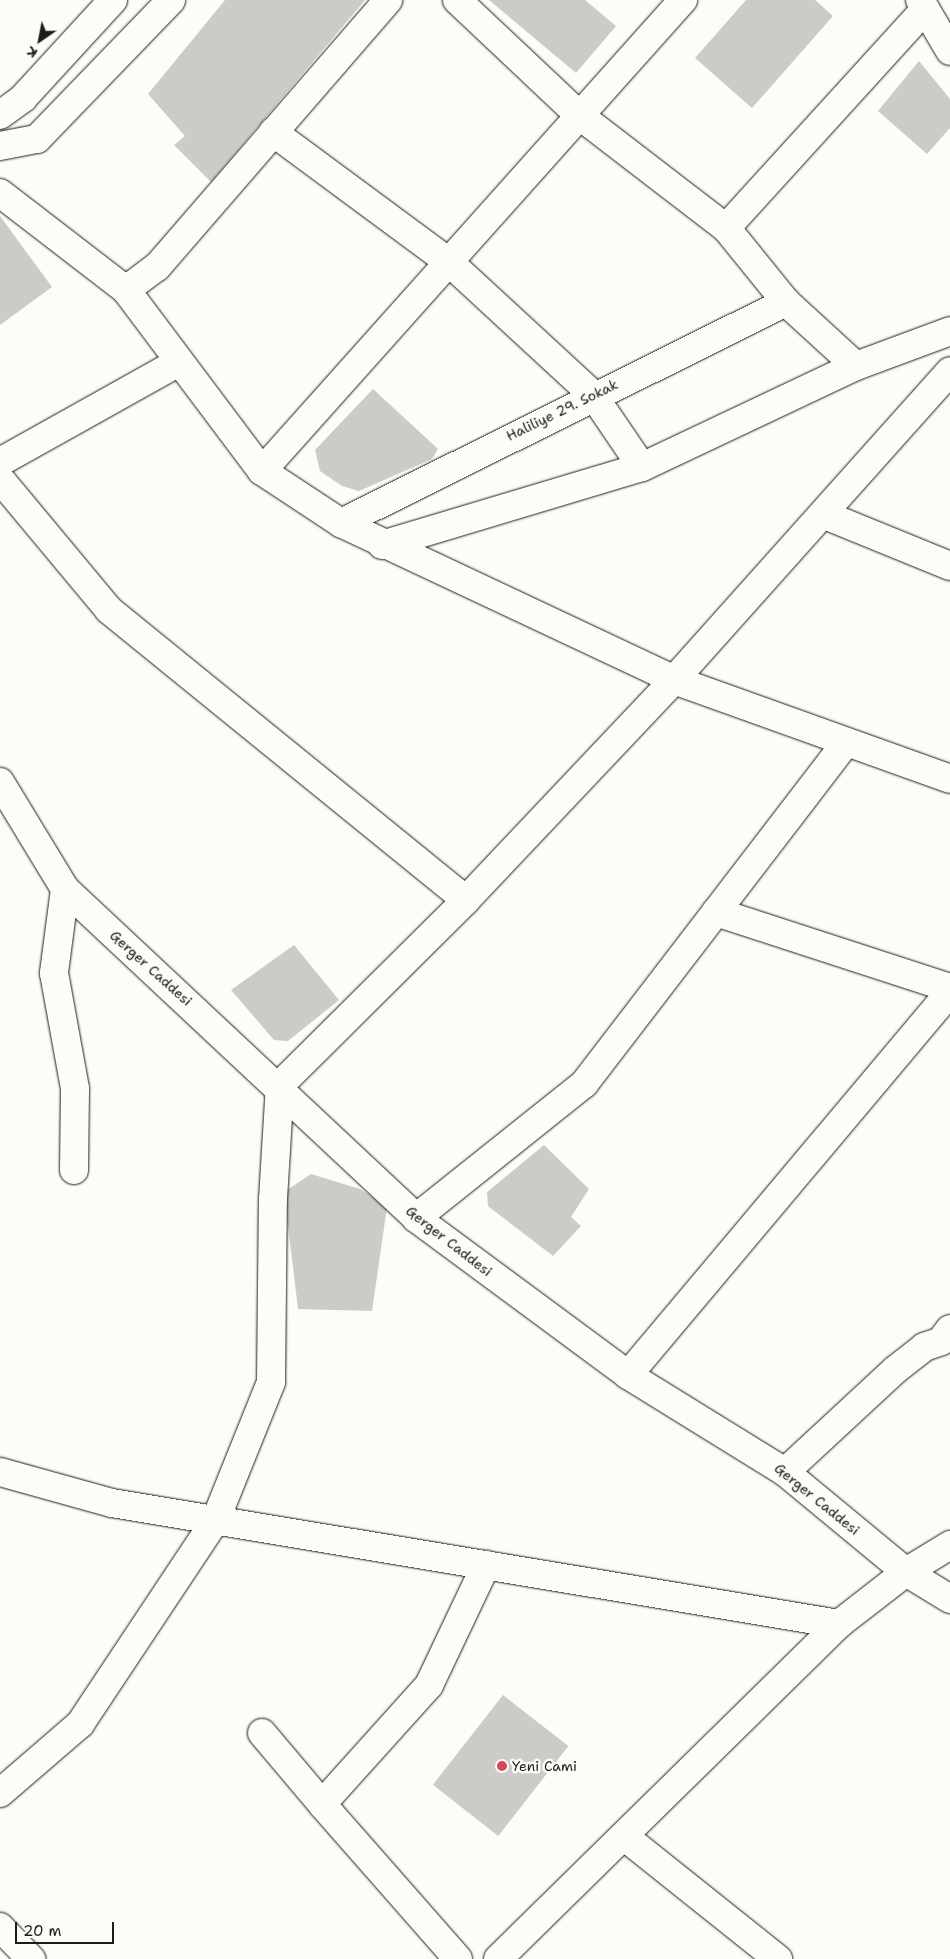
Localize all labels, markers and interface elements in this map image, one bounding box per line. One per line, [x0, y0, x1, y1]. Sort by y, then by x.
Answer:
north arrow [15, 15, 65, 65]
text: K [23, 42, 41, 63]
street label: Haliliye 29. Sokak [503, 376, 621, 444]
street label: Gerger Caddesi [107, 927, 195, 1009]
street label: Gerger Caddesi [403, 1202, 495, 1280]
street label: Gerger Caddesi [771, 1460, 863, 1538]
place label: Yeni Cami [512, 1758, 577, 1774]
marker: Yeni Cami [496, 1760, 508, 1772]
scale bar [18, 1912, 116, 1944]
text: 20 m [23, 1921, 62, 1941]

